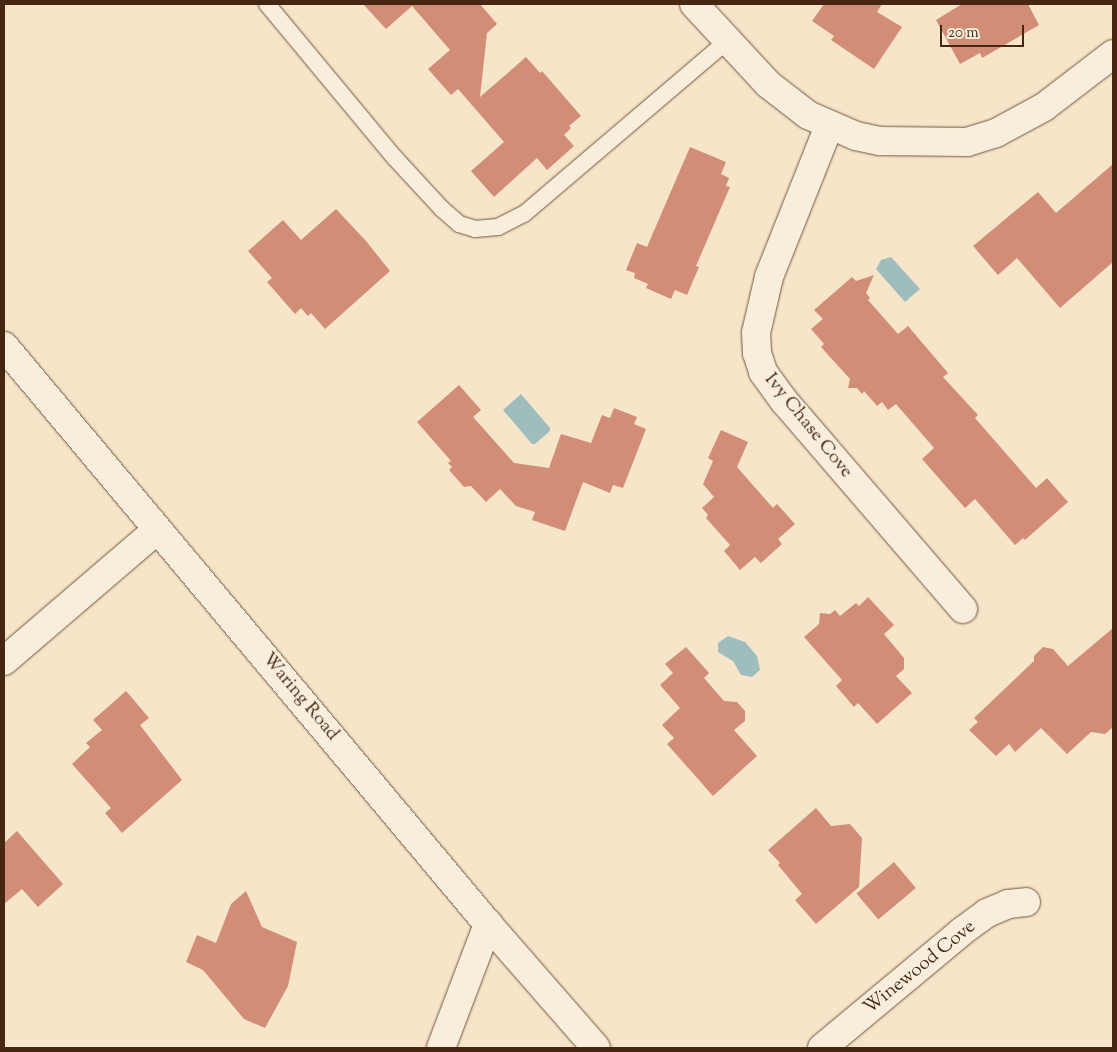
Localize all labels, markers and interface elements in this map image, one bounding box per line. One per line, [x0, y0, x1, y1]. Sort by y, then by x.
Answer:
scale bar [942, 15, 1026, 47]
text: 20 m [948, 23, 979, 44]
street label: Ivy Chase Cove [759, 369, 857, 483]
street label: Waring Road [257, 648, 343, 746]
street label: Winewood Cove [860, 916, 980, 1020]

